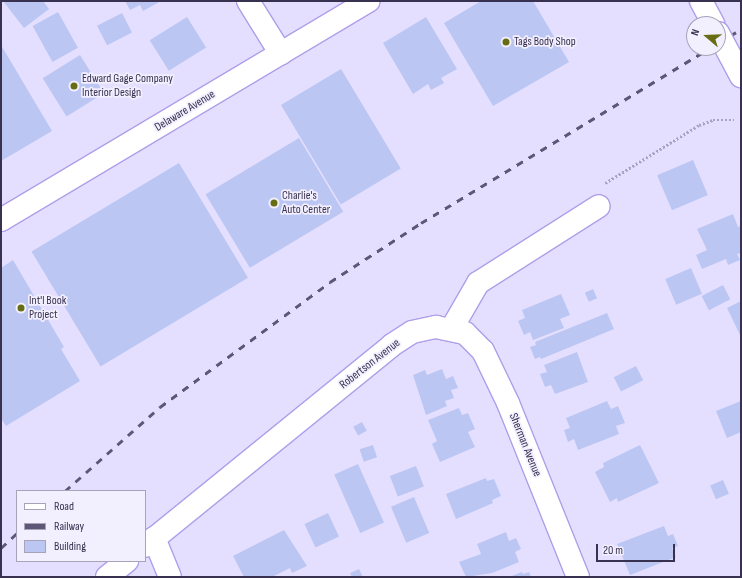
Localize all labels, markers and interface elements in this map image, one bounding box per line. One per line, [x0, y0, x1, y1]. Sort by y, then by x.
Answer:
north arrow [686, 16, 726, 56]
text: N [688, 27, 702, 37]
place label: Tags Body Shop [514, 35, 576, 49]
marker: Tags Body Shop [501, 37, 511, 47]
place label: Edward Gage Company Interior Design [82, 72, 173, 100]
marker: Edward Gage Company Interior Design [69, 81, 79, 91]
street label: Delaware Avenue [152, 87, 218, 135]
place label: Charlie's Auto Center [282, 189, 330, 217]
marker: Charlie's Auto Center [269, 198, 279, 208]
place label: Int'l Book Project [29, 294, 66, 322]
marker: Int'l Book Project [16, 303, 26, 313]
street label: Robertson Avenue [337, 336, 403, 392]
street label: Sherman Avenue [506, 411, 544, 479]
legend [16, 490, 146, 562]
text: Road [54, 499, 74, 514]
text: Railway [54, 519, 84, 534]
scale bar [598, 536, 677, 562]
text: Building [54, 539, 86, 554]
text: 20 m [603, 543, 623, 558]

